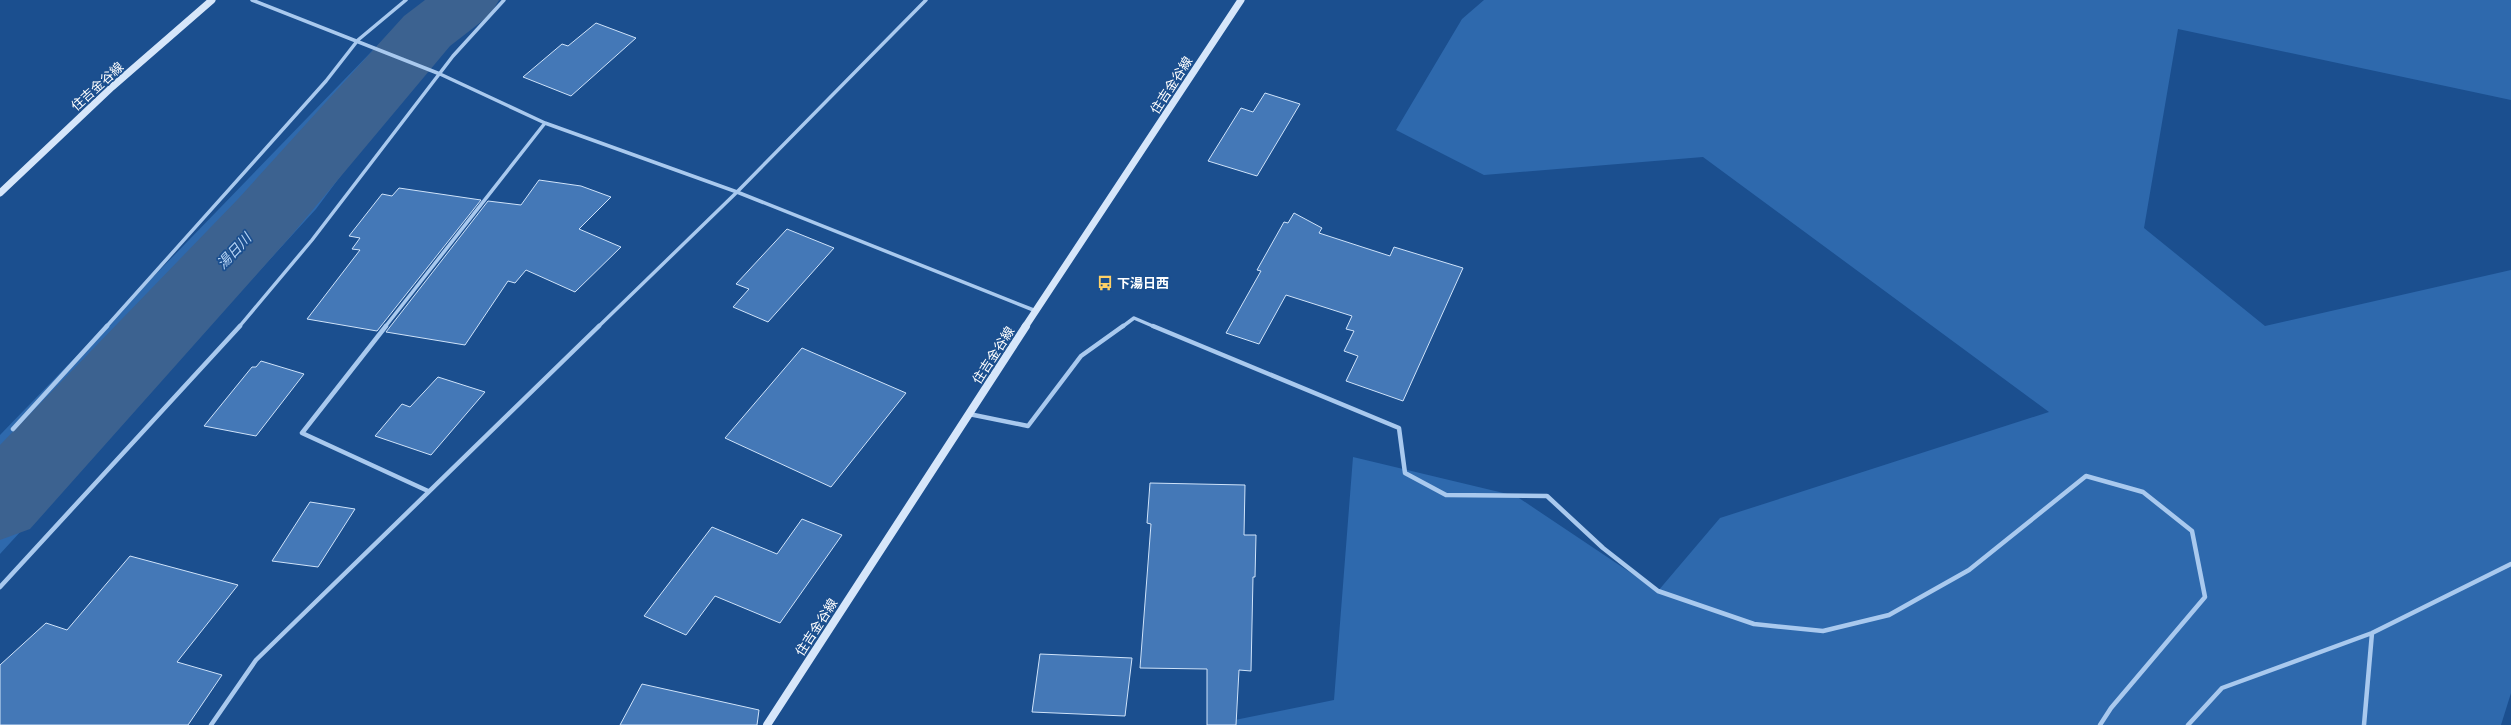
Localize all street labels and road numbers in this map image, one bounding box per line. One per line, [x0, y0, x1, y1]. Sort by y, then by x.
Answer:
street label: 住吉金谷線 [1147, 53, 1197, 118]
street label: 住吉金谷線 [67, 58, 128, 115]
street label: 住吉金谷線 [969, 323, 1019, 388]
street label: 住吉金谷線 [792, 595, 842, 660]

